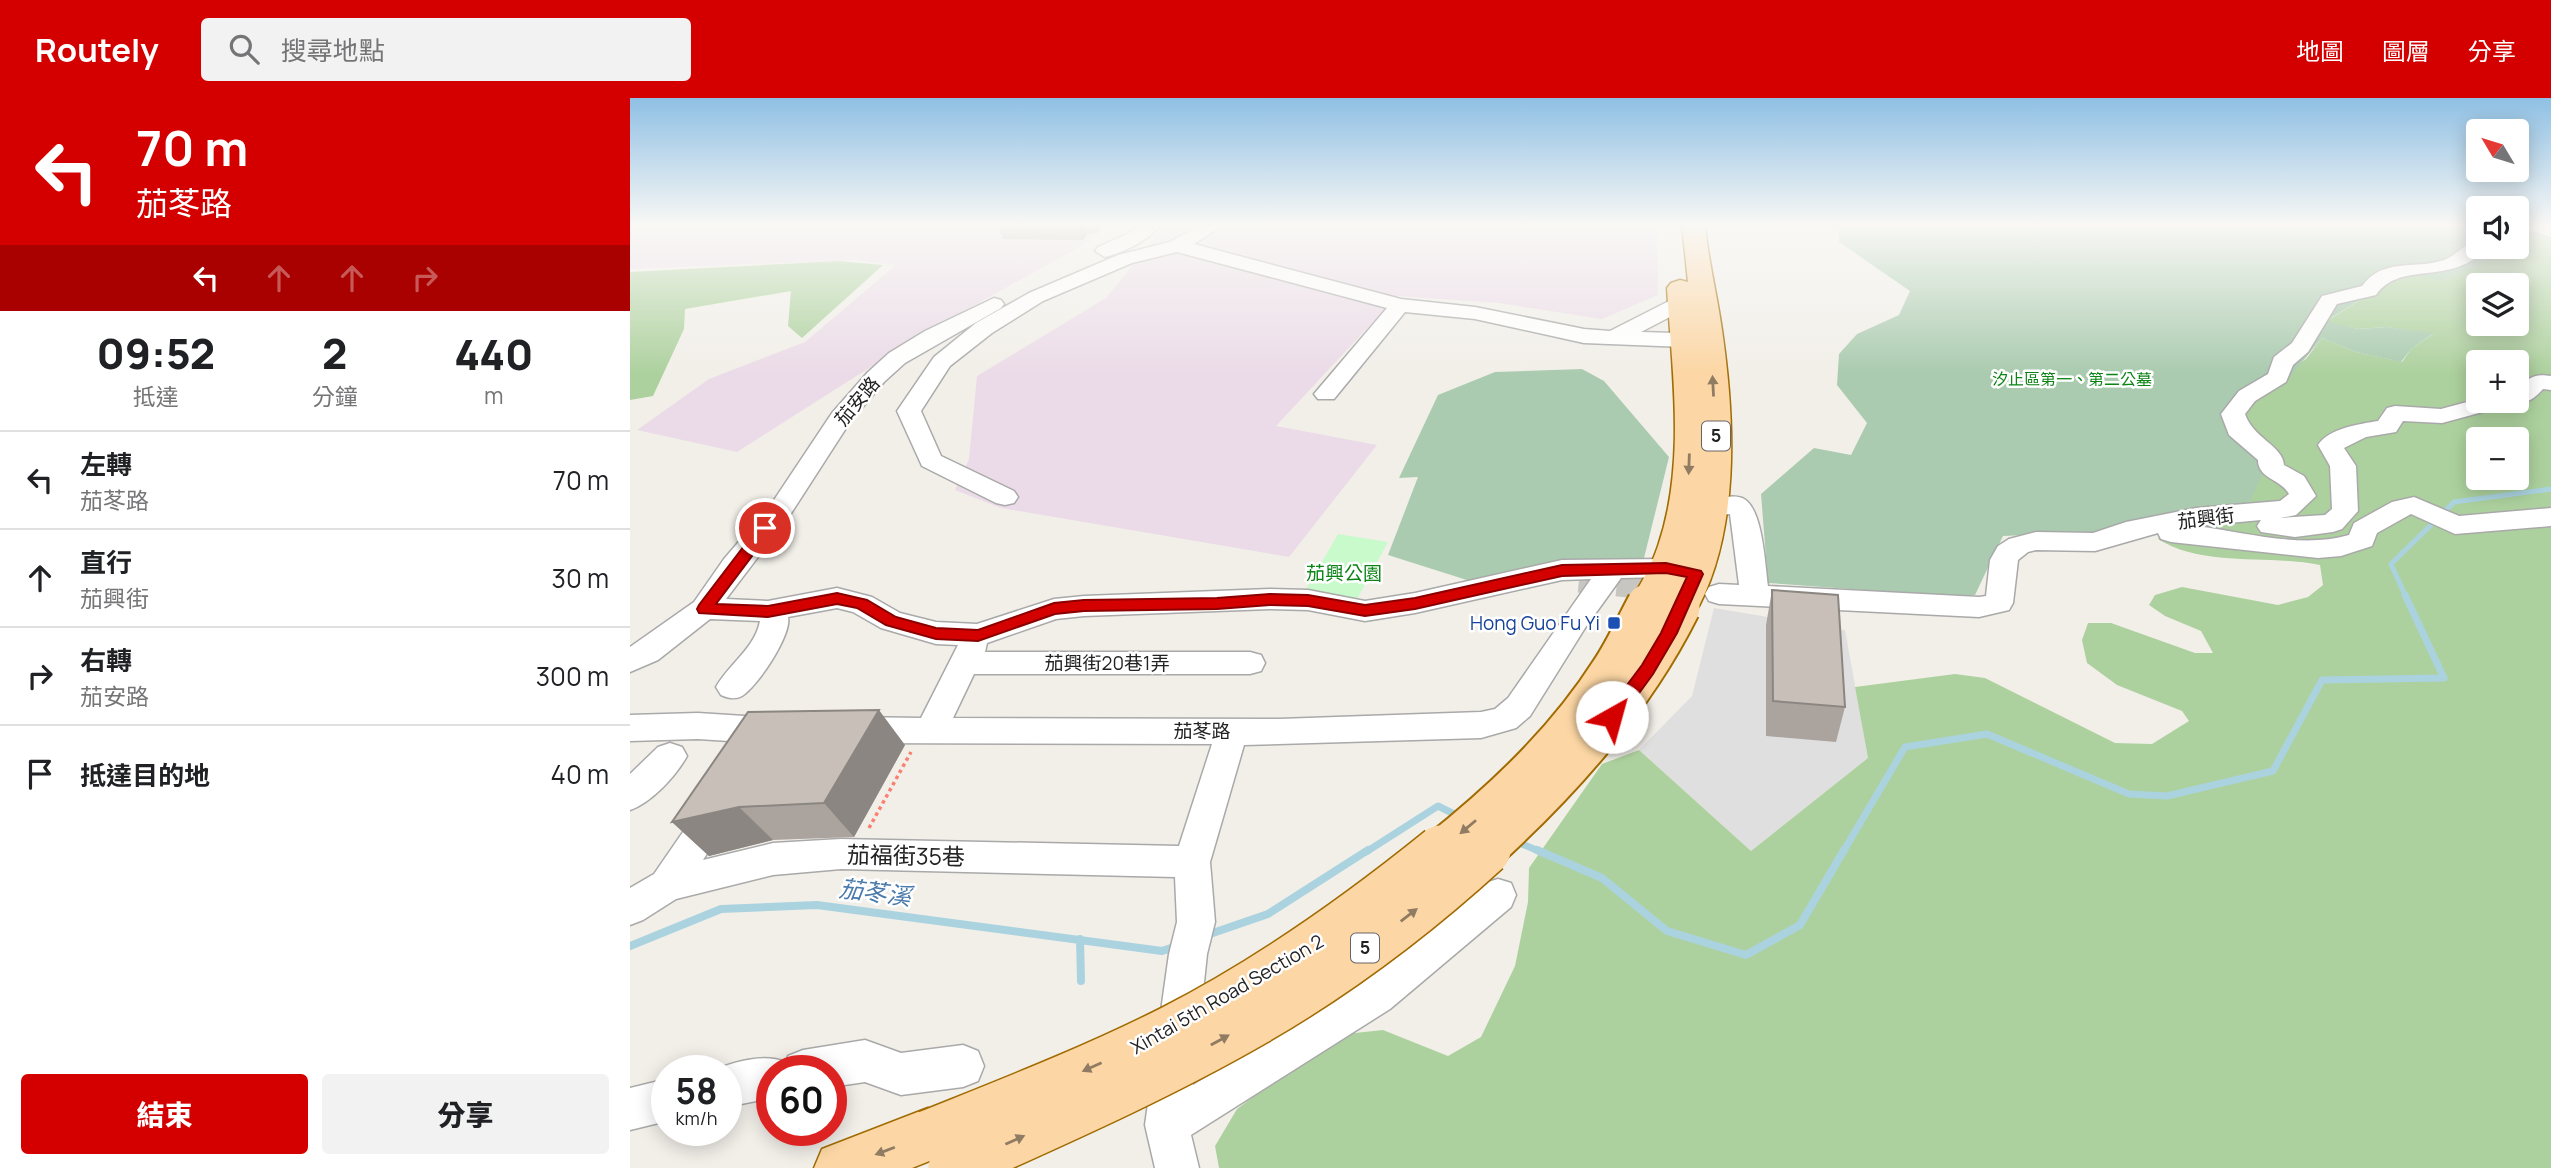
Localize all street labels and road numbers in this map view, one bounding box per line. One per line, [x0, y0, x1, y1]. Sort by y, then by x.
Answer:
street label: 茄安路 [829, 371, 885, 431]
road number: 5 [1702, 422, 1730, 450]
street label: 茄興街 [2176, 502, 2236, 534]
street label: 茄興街20巷1弄 [1045, 650, 1169, 676]
street label: 茄苳路 [1173, 718, 1231, 744]
street label: 茄福街35巷 [847, 838, 965, 872]
street label: Xintai 5th Road Section 2 [1126, 928, 1328, 1060]
road number: 5 [1351, 934, 1379, 962]

